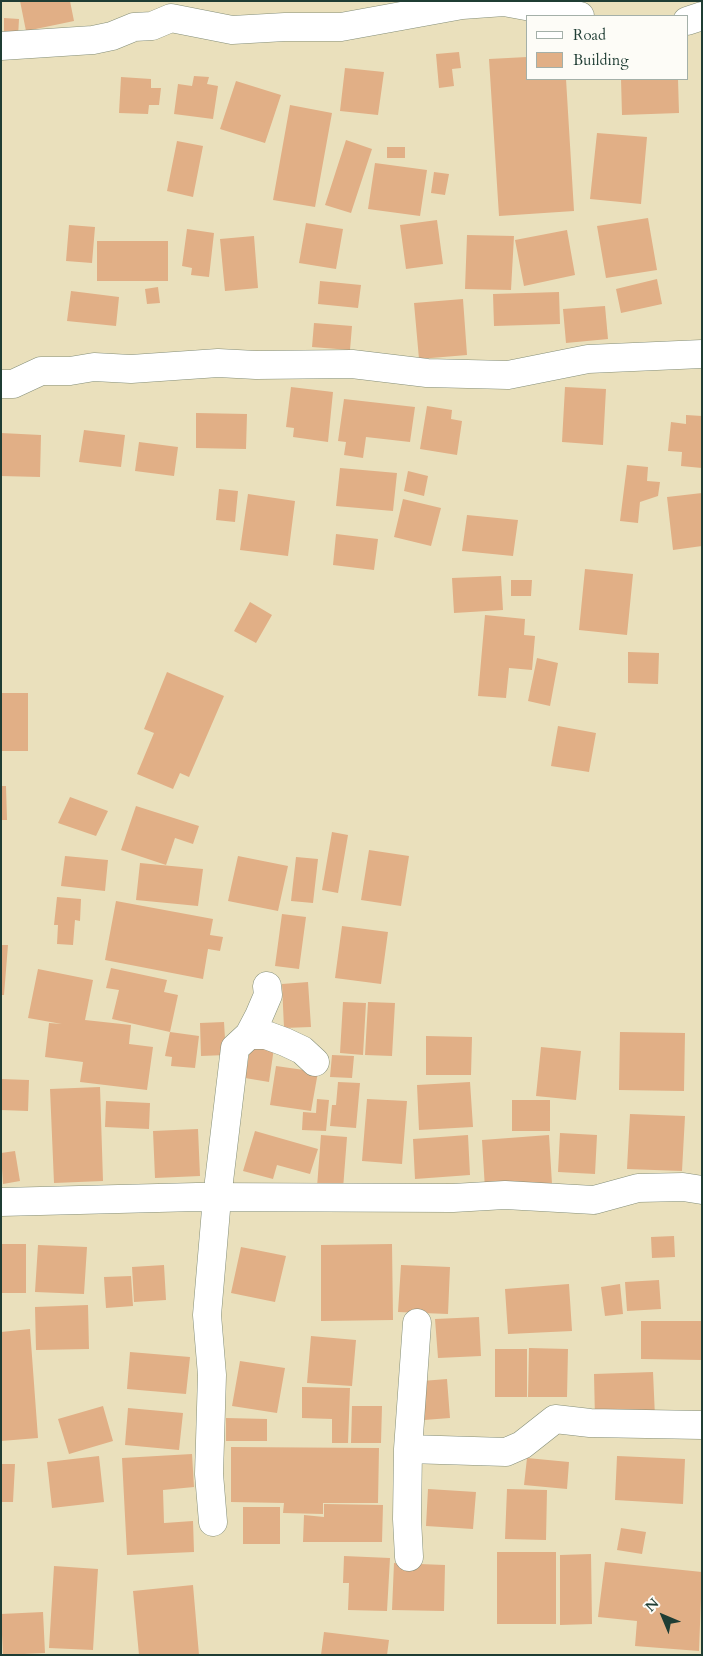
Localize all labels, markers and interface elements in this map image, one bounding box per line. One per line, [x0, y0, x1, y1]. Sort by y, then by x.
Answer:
legend [526, 15, 688, 80]
text: Road [573, 25, 606, 45]
text: Building [573, 50, 629, 70]
north arrow [638, 1591, 688, 1641]
text: N [641, 1594, 663, 1616]

